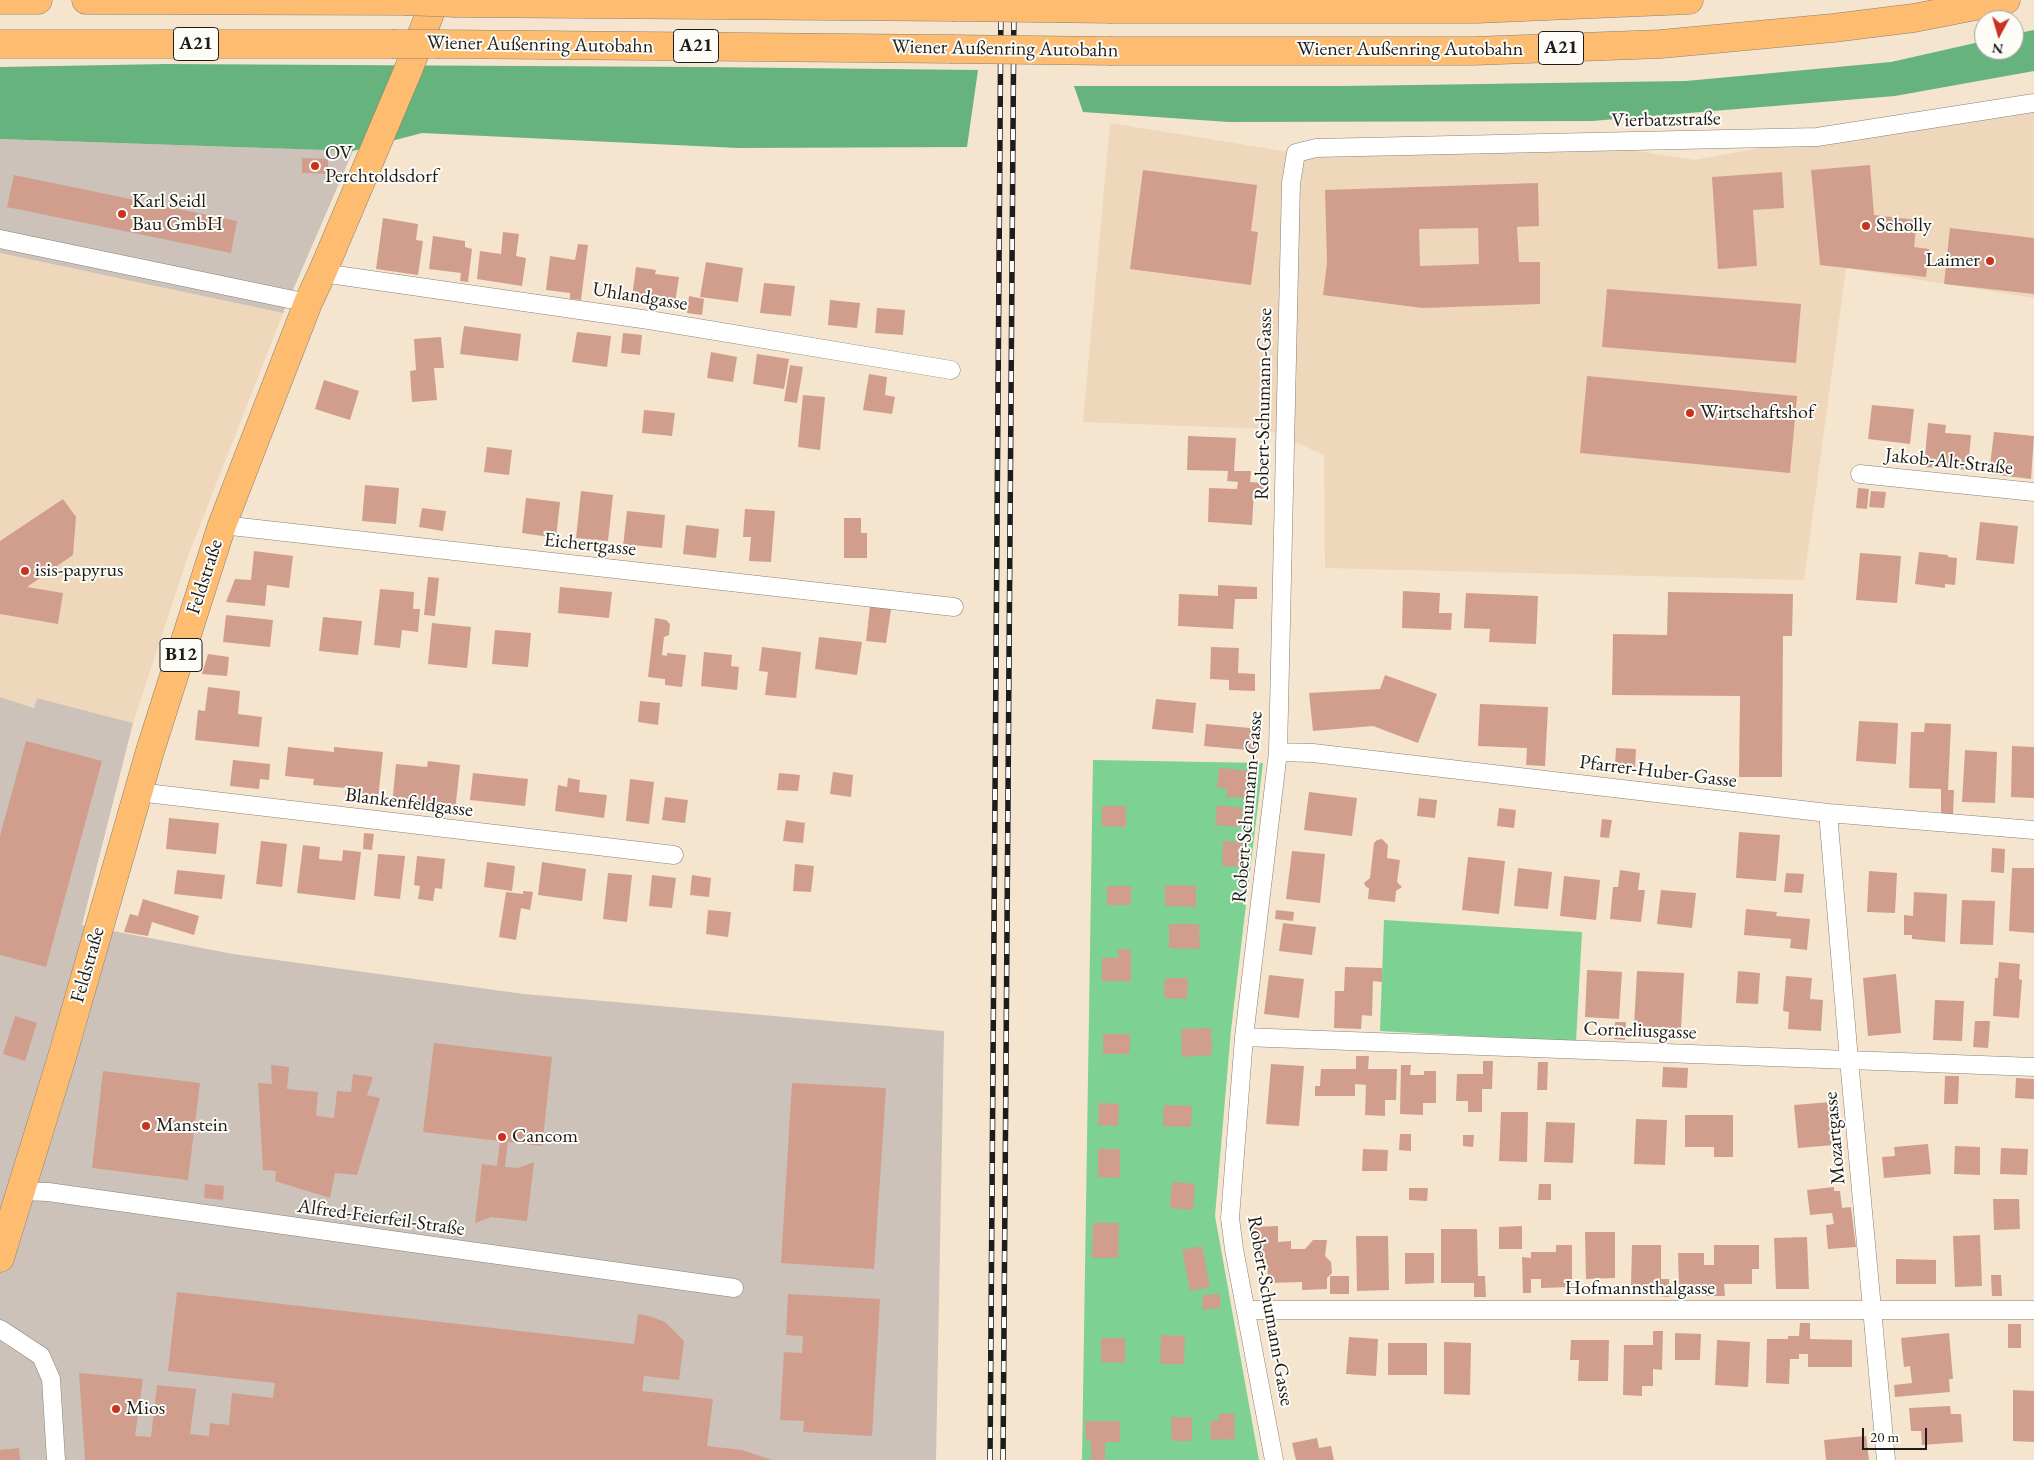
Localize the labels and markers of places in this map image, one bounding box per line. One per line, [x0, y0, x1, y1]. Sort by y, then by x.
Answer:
place label: OV Perchtoldsdorf [325, 142, 438, 189]
marker: OV Perchtoldsdorf [309, 160, 321, 172]
place label: Karl Seidl Bau GmbH [132, 190, 223, 237]
marker: Karl Seidl Bau GmbH [116, 208, 128, 220]
place label: Scholly [1876, 214, 1932, 238]
marker: Scholly [1860, 220, 1872, 232]
place label: Laimer [1925, 249, 1980, 273]
marker: Laimer [1984, 255, 1996, 267]
place label: Wirtschaftshof [1700, 401, 1814, 425]
marker: Wirtschaftshof [1684, 407, 1696, 419]
place label: isis-papyrus [35, 559, 123, 583]
marker: isis-papyrus [19, 565, 31, 577]
place label: Manstein [156, 1114, 228, 1138]
marker: Manstein [140, 1120, 152, 1132]
place label: Cancom [512, 1125, 578, 1149]
marker: Cancom [496, 1131, 508, 1143]
place label: Mios [126, 1397, 165, 1421]
marker: Mios [110, 1403, 122, 1415]

